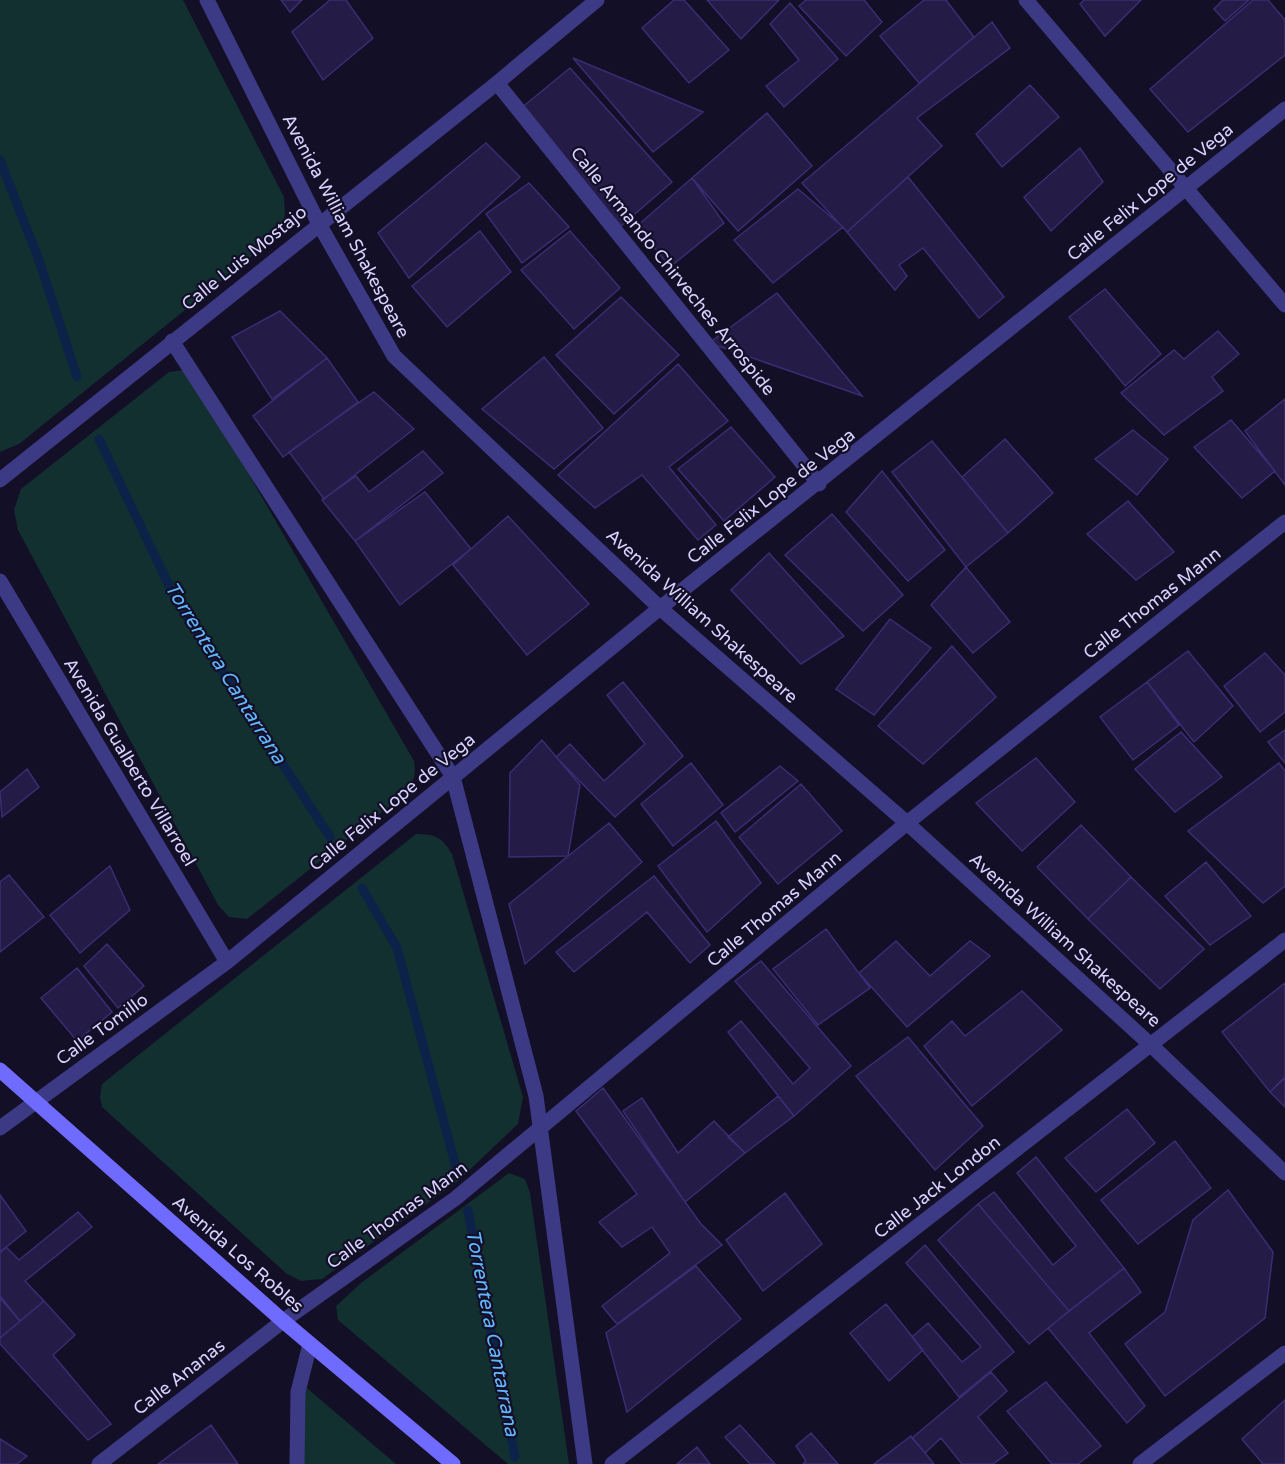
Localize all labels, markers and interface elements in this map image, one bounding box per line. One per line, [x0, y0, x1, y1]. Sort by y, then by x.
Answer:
street label: Avenida William Shakespeare [278, 110, 414, 342]
street label: Calle Felix Lope de Vega [1063, 118, 1237, 266]
street label: Calle Armando Chirveches Arrospide [566, 142, 780, 400]
street label: Calle Luis Mostajo [177, 201, 311, 315]
street label: Calle Felix Lope de Vega [683, 424, 859, 568]
street label: Avenida William Shakespeare [602, 524, 802, 708]
street label: Calle Thomas Mann [1079, 542, 1225, 664]
water label: Torrentera Cantarrana [159, 578, 291, 769]
street label: Avenida Gualberto Villarroel [59, 654, 201, 870]
street label: Calle Felix Lope de Vega [305, 728, 479, 876]
street label: Calle Thomas Mann [702, 846, 846, 972]
street label: Avenida William Shakespeare [965, 848, 1165, 1032]
street label: Calle Tomillo [52, 988, 152, 1070]
street label: Calle Jack London [869, 1131, 1005, 1243]
street label: Calle Thomas Mann [322, 1157, 472, 1273]
street label: Avenida Los Robles [168, 1191, 308, 1317]
water label: Torrentera Cantarrana [460, 1228, 524, 1439]
street label: Calle Ananas [129, 1334, 229, 1420]

